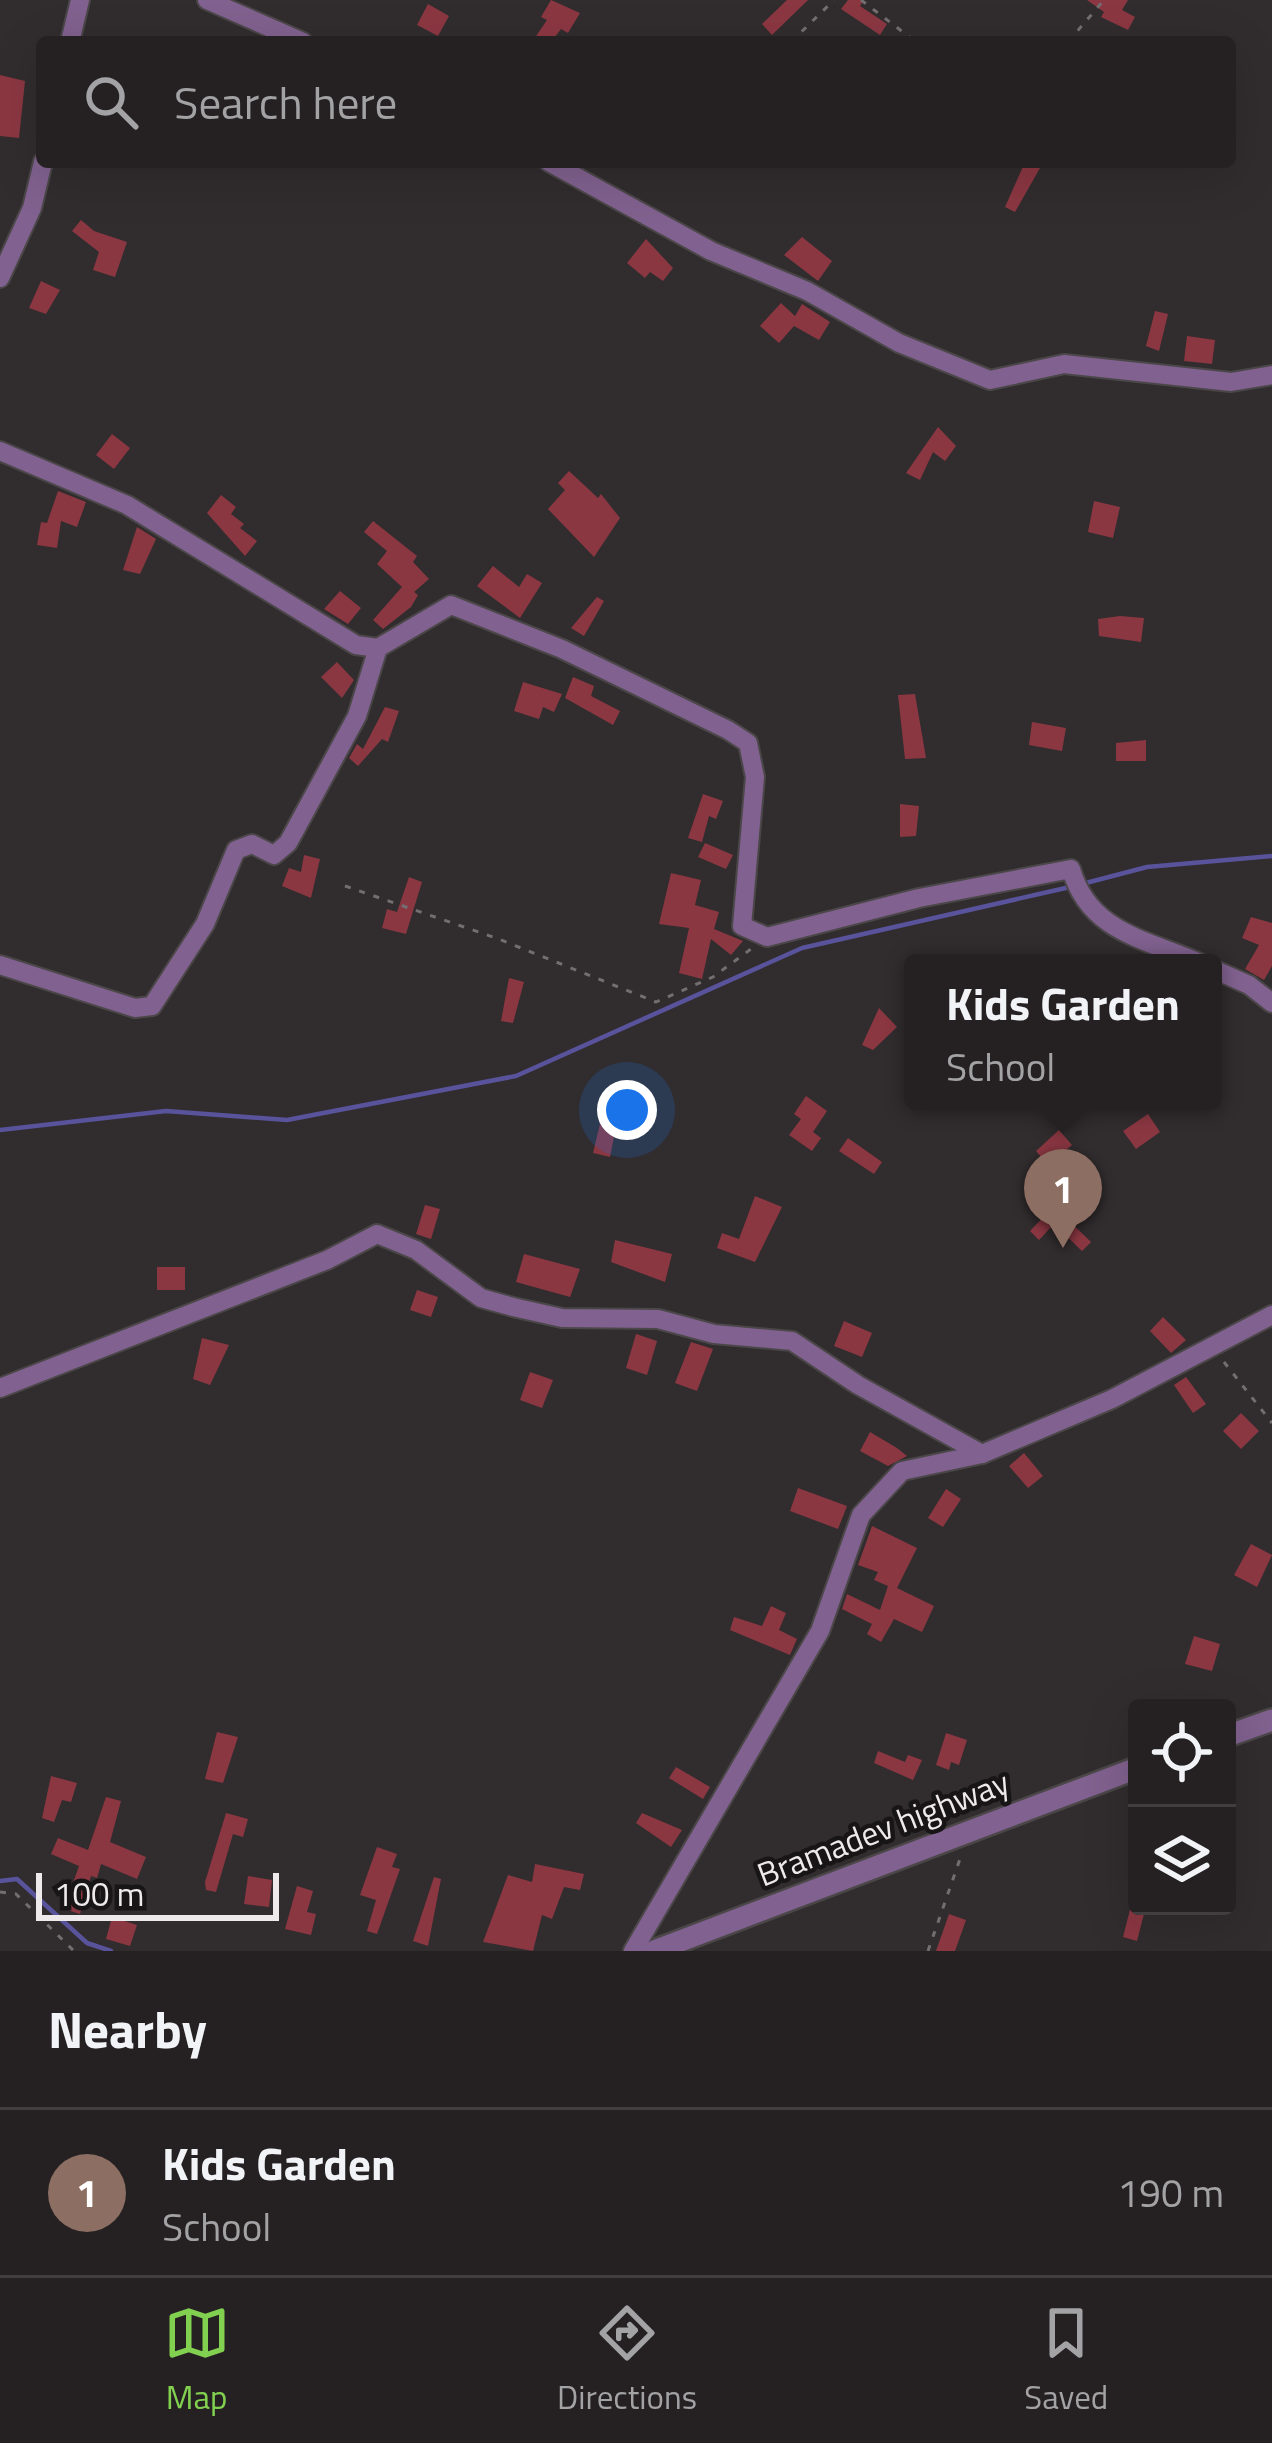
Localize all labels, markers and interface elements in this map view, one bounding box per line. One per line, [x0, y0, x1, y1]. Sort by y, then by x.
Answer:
search box [36, 36, 1236, 168]
text: Search here [174, 68, 397, 136]
icon: search [78, 69, 144, 135]
popup [904, 954, 1222, 1110]
text: Kids Garden [946, 969, 1180, 1037]
text: School [946, 1037, 1055, 1096]
your location [597, 1080, 657, 1140]
pin: 1 [1024, 1149, 1102, 1248]
map controls [1128, 1699, 1236, 1915]
button: locate [1128, 1699, 1236, 1807]
street label: Bramadev highway [750, 1757, 1016, 1899]
button: layers [1128, 1807, 1236, 1915]
scale bar [36, 1867, 279, 1920]
text: 100 m [54, 1869, 144, 1919]
text: Nearby [48, 1990, 207, 2068]
text: Kids Garden [162, 2129, 396, 2197]
text: 1 [76, 2163, 98, 2222]
text: 190 m [1117, 2163, 1224, 2222]
text: School [162, 2197, 271, 2256]
tab: Map [164, 2300, 230, 2422]
tab: Directions [557, 2300, 697, 2422]
tab: Saved [1024, 2300, 1108, 2422]

